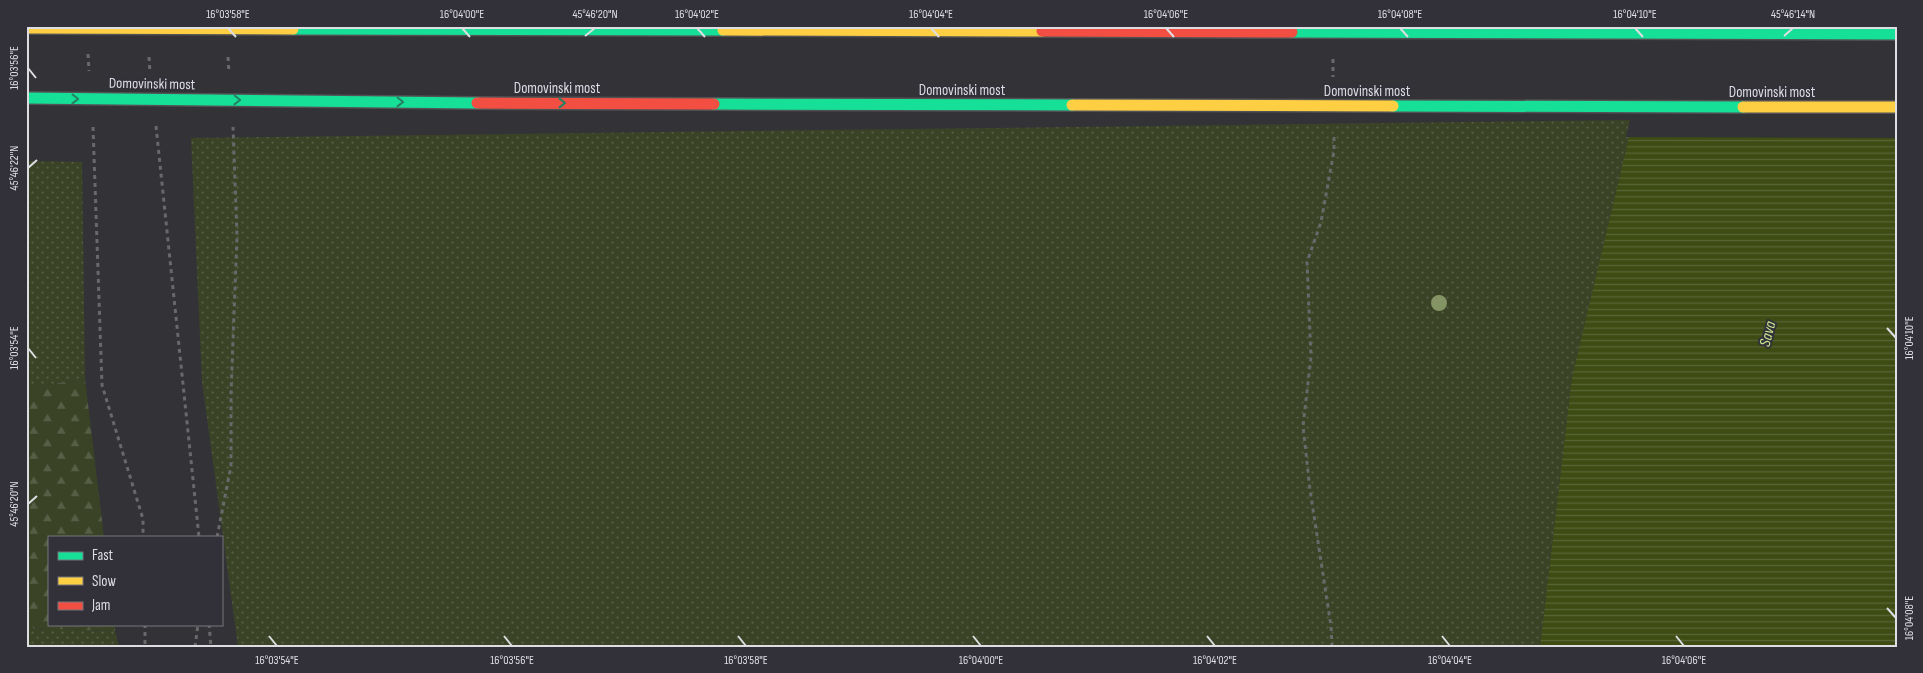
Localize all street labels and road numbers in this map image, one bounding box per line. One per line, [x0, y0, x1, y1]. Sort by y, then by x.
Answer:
street label: Domovinski most [109, 74, 196, 94]
street label: Domovinski most [514, 79, 601, 98]
street label: Domovinski most [919, 81, 1006, 100]
street label: Domovinski most [1324, 82, 1411, 101]
street label: Domovinski most [1729, 83, 1816, 102]

